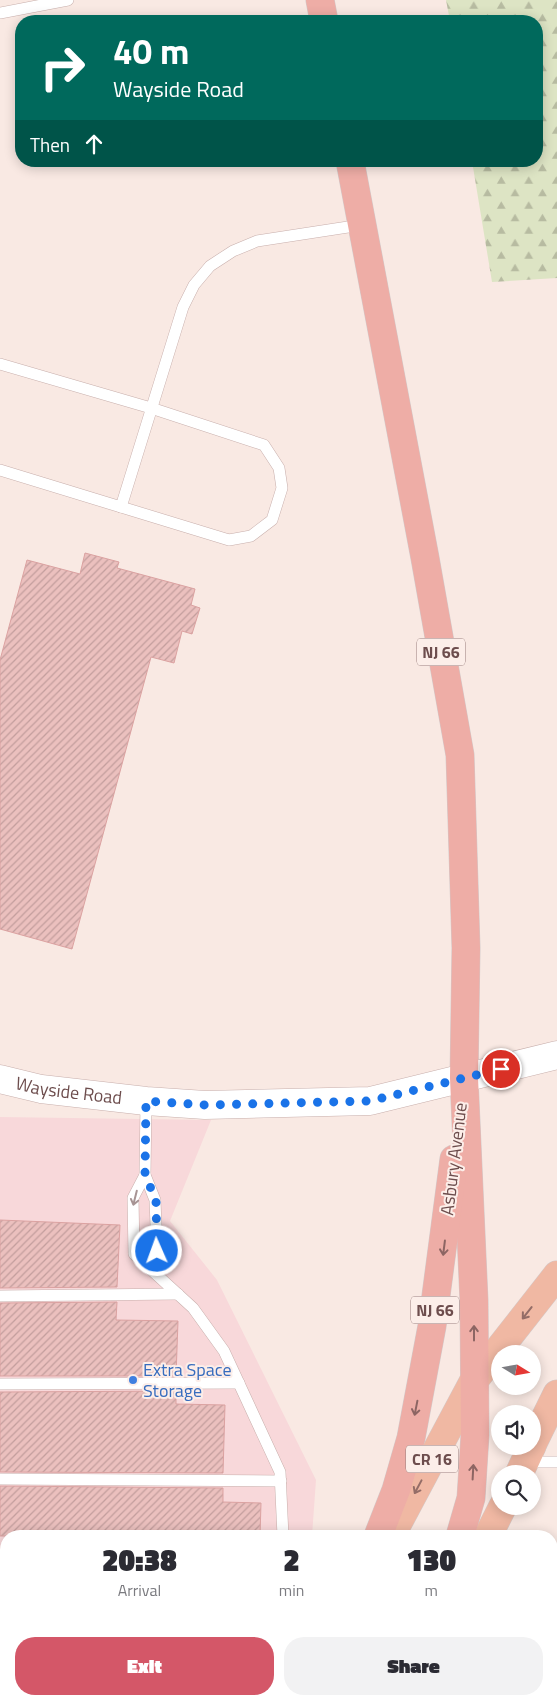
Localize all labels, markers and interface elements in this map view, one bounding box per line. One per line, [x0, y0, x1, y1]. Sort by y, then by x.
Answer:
text: 40 m [113, 24, 189, 78]
icon: right [30, 35, 95, 100]
text: Wayside Road [113, 72, 244, 106]
text: Then [30, 130, 70, 159]
icon: ahead [80, 130, 108, 158]
road number: NJ 66 [417, 638, 465, 666]
pin [480, 1048, 522, 1090]
icon: arrive [487, 1055, 515, 1083]
street label: Wayside Road [13, 1069, 123, 1111]
street label: Asbury Avenue [433, 1101, 474, 1217]
one-way arrow [130, 1190, 139, 1206]
position arrow [130, 1224, 182, 1276]
one-way arrow [438, 1239, 448, 1255]
road number: NJ 66 [411, 1296, 459, 1324]
one-way arrow [522, 1307, 533, 1320]
one-way arrow [469, 1326, 478, 1342]
north arrow [491, 1345, 541, 1395]
map controls [491, 1345, 541, 1515]
place label: Extra Space Storage [143, 1356, 232, 1404]
marker: Extra Space Storage [127, 1374, 139, 1386]
one-way arrow [411, 1399, 421, 1415]
button: sound [491, 1405, 541, 1455]
road number: CR 16 [406, 1446, 458, 1472]
one-way arrow [468, 1464, 477, 1480]
button: search [491, 1465, 541, 1515]
one-way arrow [412, 1479, 422, 1494]
text: 20:38 [102, 1537, 177, 1583]
text: 2 [283, 1537, 300, 1583]
text: 130 [406, 1537, 456, 1583]
text: Arrival [118, 1578, 161, 1602]
text: min [279, 1578, 304, 1602]
text: m [424, 1578, 438, 1602]
button: Exit [15, 1637, 274, 1695]
button: Share [284, 1637, 543, 1695]

